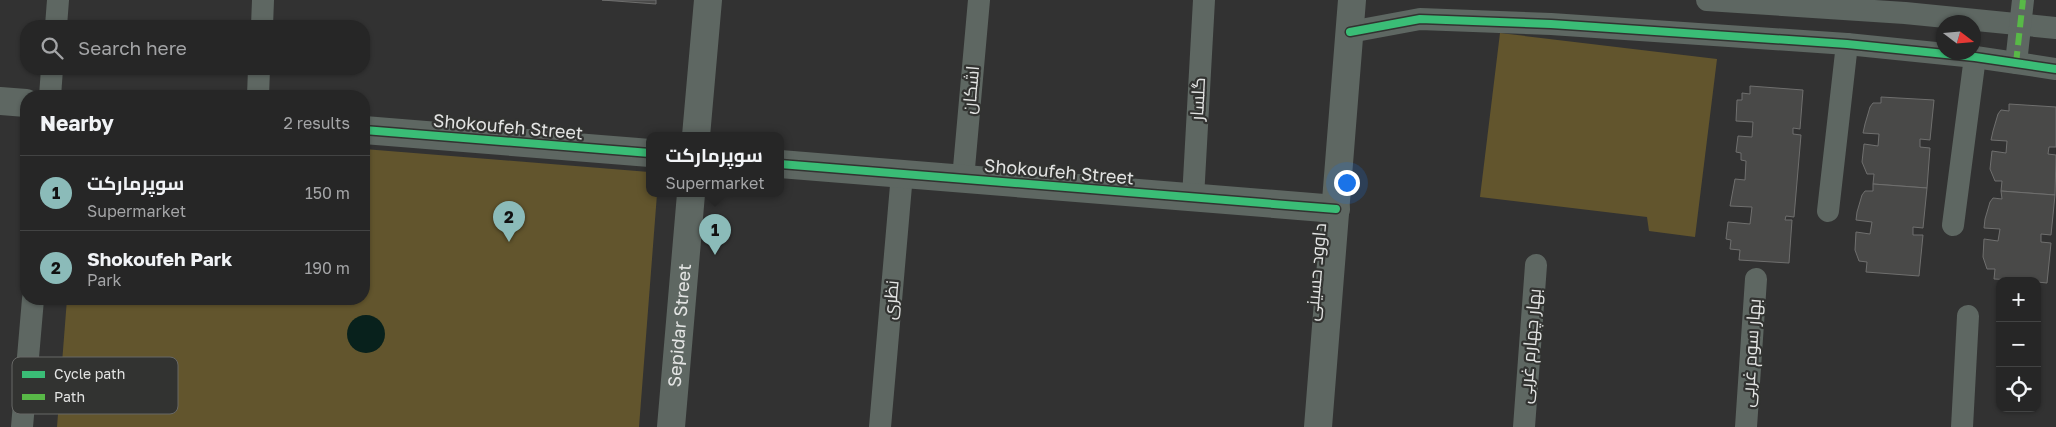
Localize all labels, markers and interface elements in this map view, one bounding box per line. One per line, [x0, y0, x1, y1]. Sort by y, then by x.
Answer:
north arrow [1936, 15, 1981, 60]
search box [20, 20, 370, 75]
icon: search [38, 34, 66, 62]
text: Search here [78, 36, 187, 59]
street label: اشکان [957, 65, 984, 115]
street label: گلسار [1185, 77, 1210, 122]
street label: Shokoufeh Street [432, 108, 584, 144]
text: Nearby [40, 110, 114, 136]
text: 2 results [284, 113, 350, 133]
popup [646, 132, 784, 197]
text: سوپرمارکت [665, 143, 763, 166]
street label: Shokoufeh Street [983, 153, 1135, 189]
your location [1334, 170, 1360, 196]
text: سوپرمارکت [87, 171, 184, 194]
text: Supermarket [665, 173, 765, 193]
text: 1 [52, 183, 60, 203]
text: 150 m [305, 183, 350, 203]
text: Supermarket [87, 201, 186, 221]
pin: 2 [493, 201, 525, 242]
pin: 1 [699, 214, 731, 255]
street label: داوود حسینی [1300, 222, 1331, 322]
text: Shokoufeh Park [87, 247, 232, 270]
text: 2 [51, 258, 61, 278]
text: 190 m [304, 258, 350, 278]
street label: Sepidar Street [662, 263, 695, 388]
text: Park [87, 270, 122, 290]
map controls [1996, 277, 2041, 412]
button: + [1996, 277, 2041, 322]
street label: نظری [877, 279, 904, 321]
street label: بهار چهارم غربی [1513, 287, 1547, 405]
street label: بهار سوم غربی [1735, 298, 1767, 408]
button: − [1996, 322, 2041, 367]
legend [12, 357, 178, 414]
text: Cycle path [54, 365, 125, 382]
button: locate [1996, 367, 2041, 412]
text: Path [54, 388, 85, 405]

